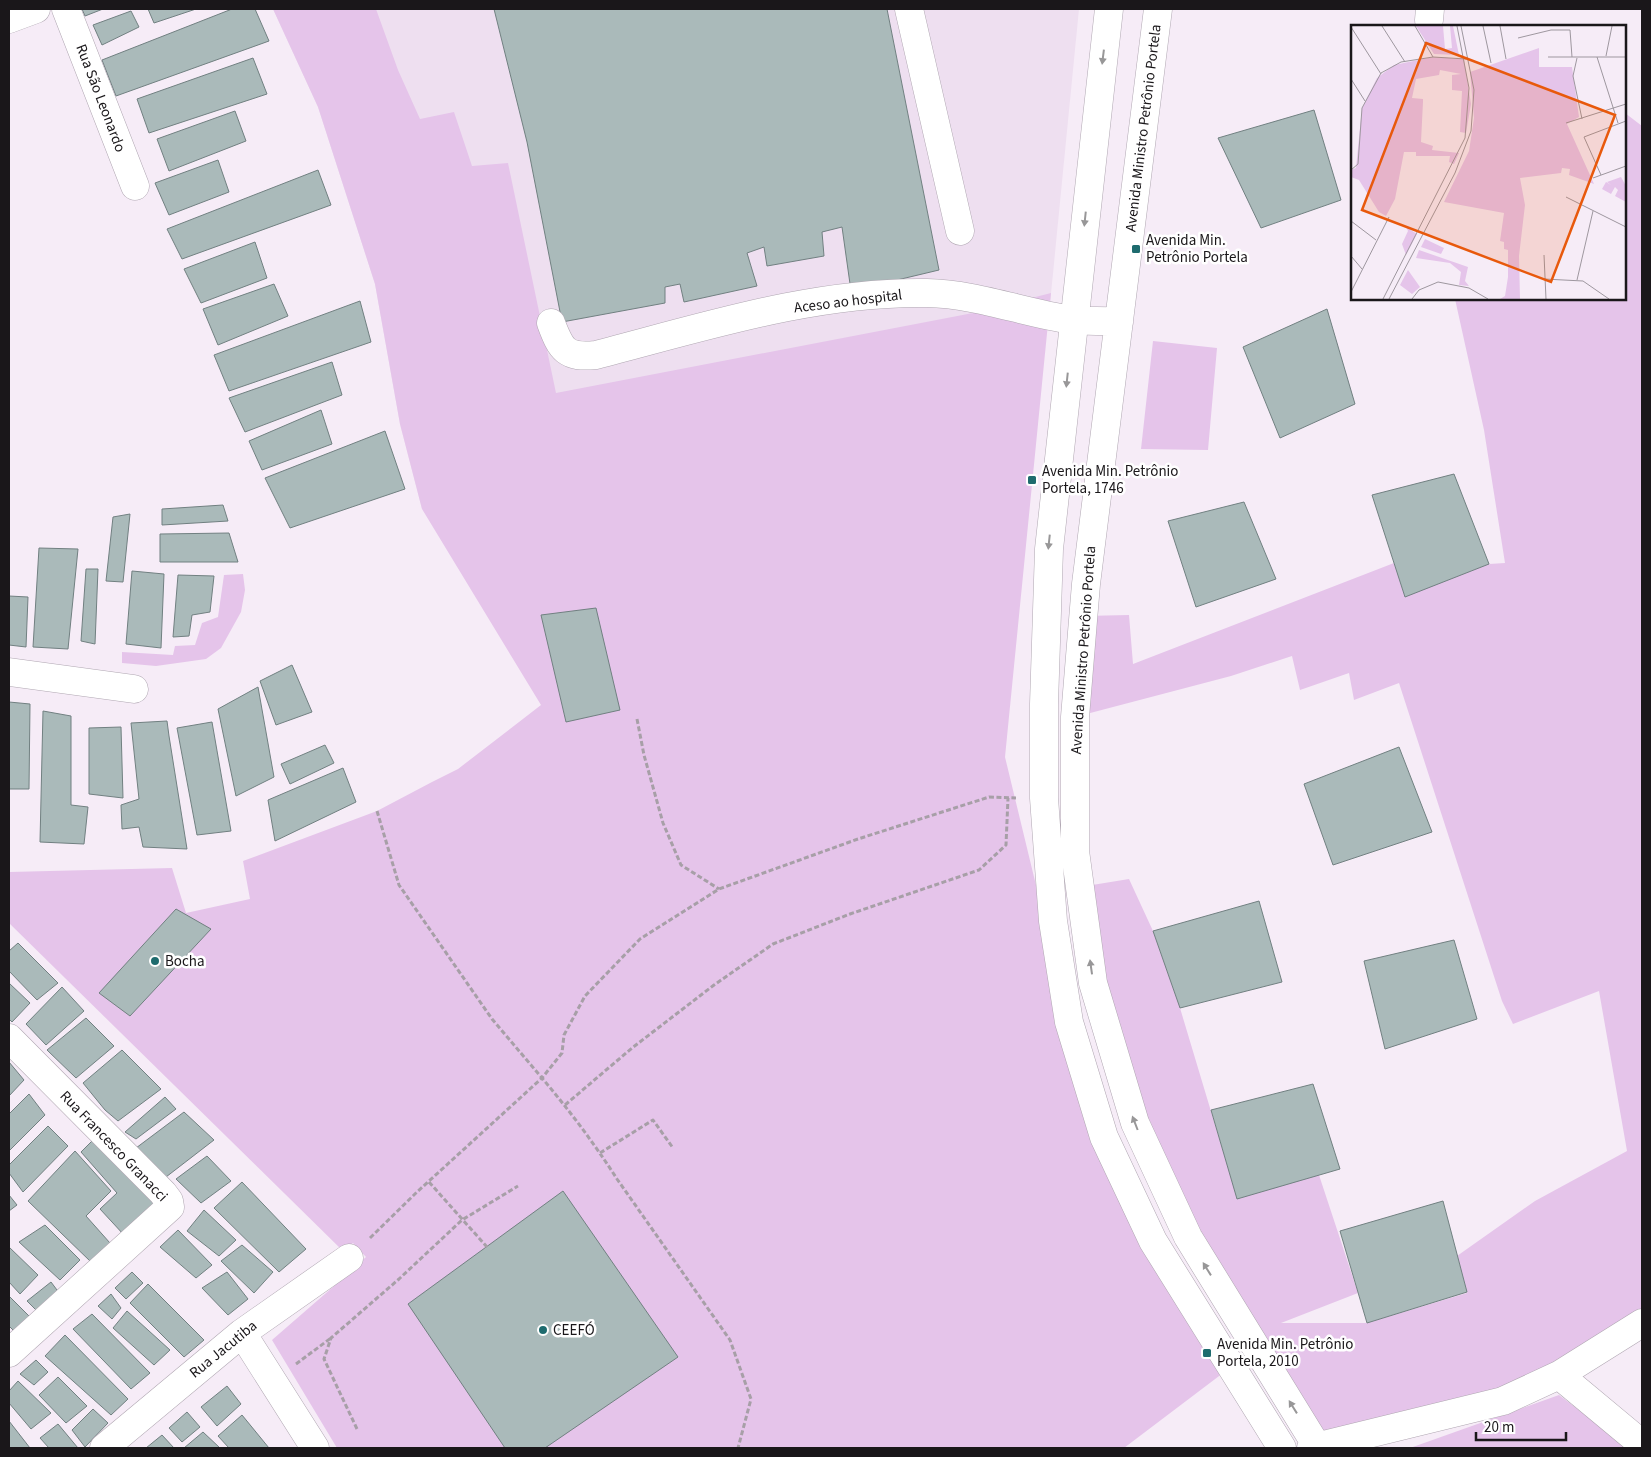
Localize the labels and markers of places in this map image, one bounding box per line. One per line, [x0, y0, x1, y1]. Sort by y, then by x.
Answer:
place label: Avenida Min. Petrônio Portela [1146, 230, 1248, 268]
marker: Avenida Min. Petrônio Portela [1130, 243, 1142, 255]
place label: Avenida Min. Petrônio Portela, 1746 [1042, 461, 1178, 499]
marker: Avenida Min. Petrônio Portela, 1746 [1026, 474, 1038, 486]
place label: Bocha [165, 951, 205, 972]
marker: Bocha [149, 955, 161, 967]
place label: CEEFÓ [553, 1320, 595, 1341]
marker: CEEFÓ [537, 1324, 549, 1336]
place label: Avenida Min. Petrônio Portela, 2010 [1217, 1334, 1353, 1372]
marker: Avenida Min. Petrônio Portela, 2010 [1201, 1347, 1213, 1359]

